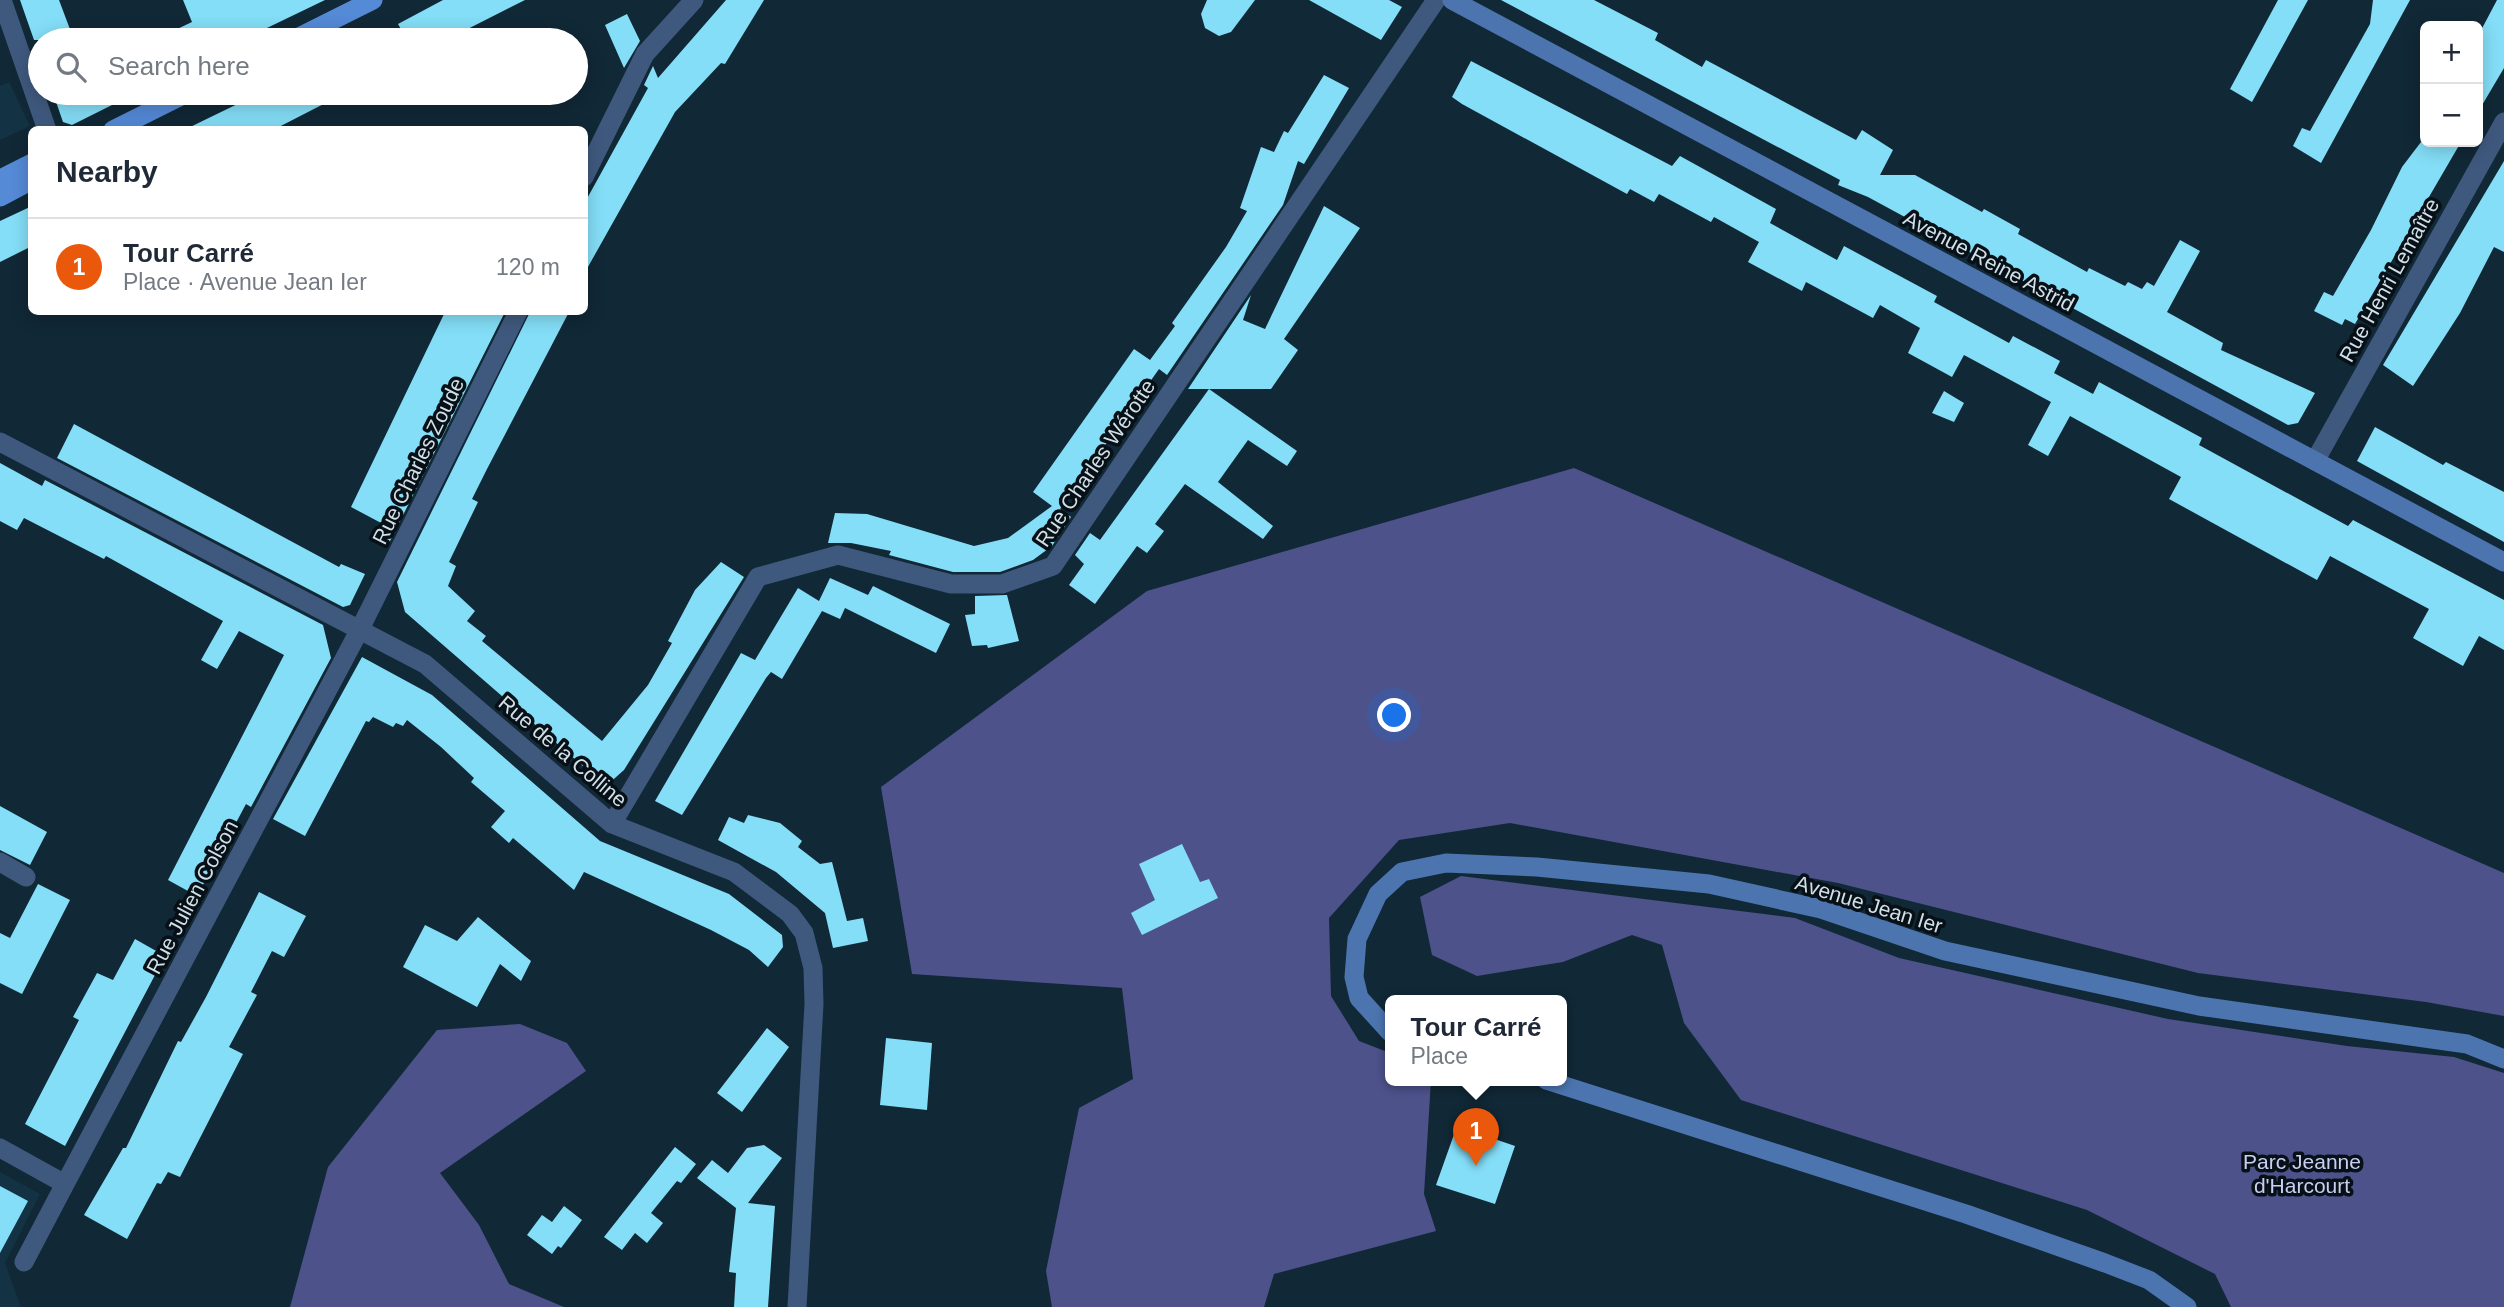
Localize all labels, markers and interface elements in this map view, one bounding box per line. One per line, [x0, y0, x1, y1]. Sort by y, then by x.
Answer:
map controls [2420, 21, 2483, 147]
button: + [2420, 21, 2483, 84]
search box [28, 28, 588, 105]
icon: search [52, 48, 90, 86]
text: Search here [108, 51, 250, 81]
button: − [2420, 84, 2483, 147]
text: Nearby [56, 155, 158, 188]
street label: Rue Henri Lemaître [2335, 194, 2443, 366]
street label: Avenue Reine Astrid [1900, 206, 2078, 316]
text: Tour Carré [123, 238, 254, 268]
text: 1 [73, 254, 85, 280]
text: 120 m [496, 254, 560, 280]
text: Place · Avenue Jean Ier [123, 269, 367, 295]
street label: Rue Charles Zoude [368, 374, 468, 548]
street label: Rue Charles Wérotte [1031, 375, 1159, 551]
street label: Rue de la Colline [494, 691, 632, 811]
your location [1377, 698, 1411, 732]
street label: Rue Julien Colson [142, 816, 242, 978]
street label: Avenue Jean Ier [1793, 871, 1945, 937]
popup [1385, 995, 1567, 1086]
text: Tour Carré [1411, 1012, 1542, 1042]
text: Place [1411, 1043, 1468, 1069]
pin: 1 [1453, 1108, 1499, 1166]
park label: Parc Jeanne d'Harcourt [2243, 1150, 2361, 1197]

